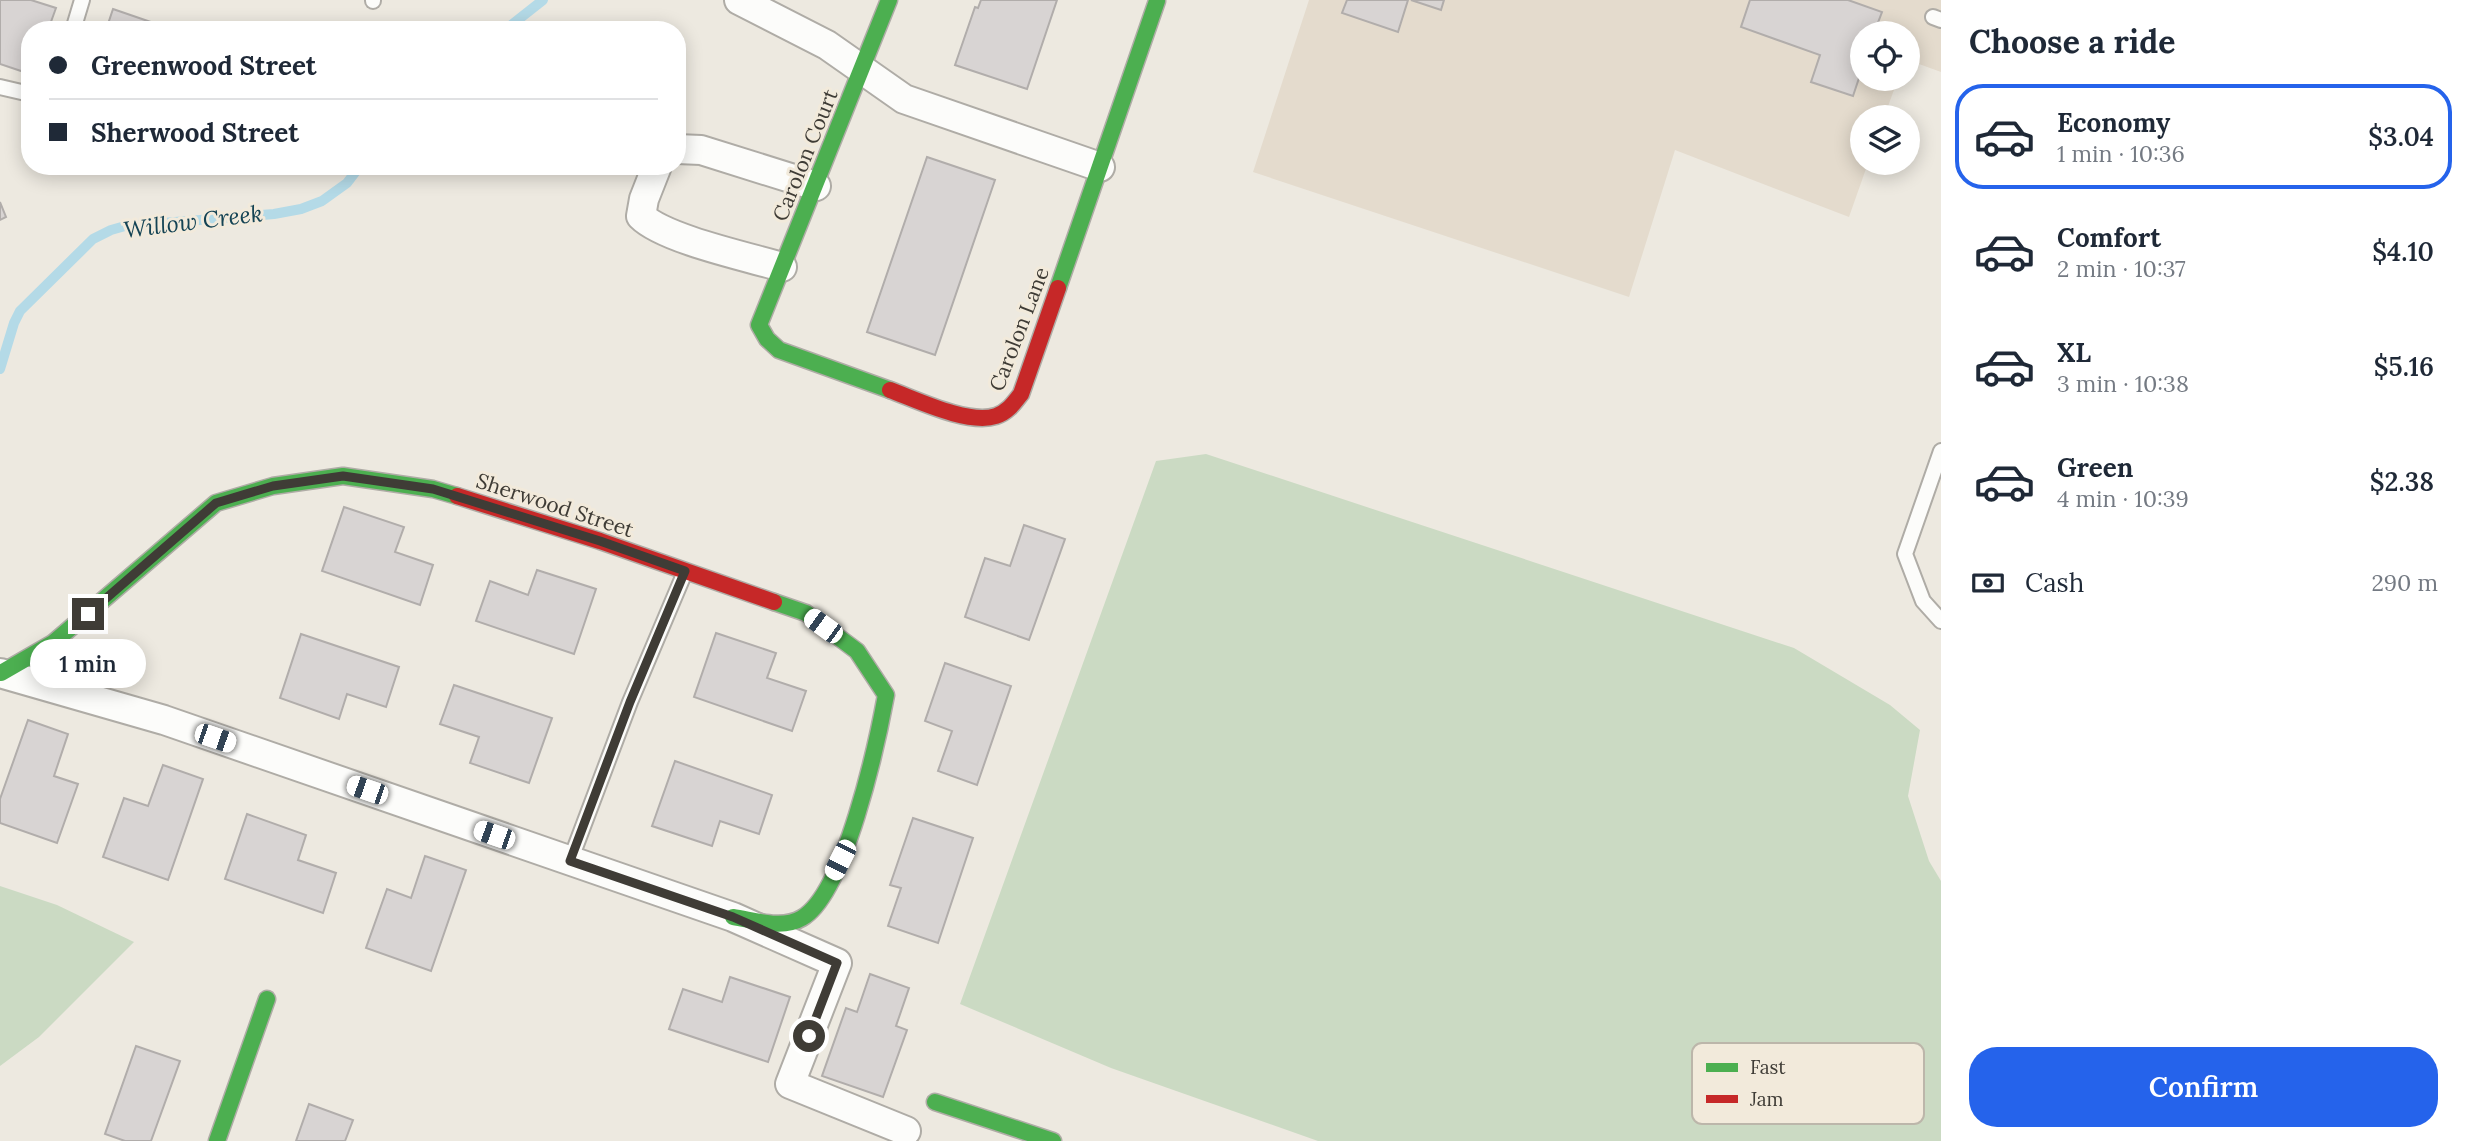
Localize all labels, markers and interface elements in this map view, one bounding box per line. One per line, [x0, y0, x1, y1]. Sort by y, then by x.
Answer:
map controls [1850, 21, 1920, 175]
button: locate [1850, 21, 1920, 91]
text: Choose a ride [1969, 21, 2176, 62]
text: Greenwood Street [91, 49, 317, 82]
street label: Carolon Court [766, 84, 844, 225]
button: layers [1850, 105, 1920, 175]
icon: car [1973, 105, 2036, 168]
text: Economy [2057, 106, 2170, 139]
text: Sherwood Street [91, 116, 299, 149]
text: $3.04 [2368, 120, 2434, 153]
text: 1 min · 10:36 [2057, 139, 2185, 168]
water label: Willow Creek [122, 198, 264, 244]
icon: car [1973, 220, 2036, 283]
text: Comfort [2057, 221, 2161, 254]
text: $4.10 [2372, 235, 2434, 268]
text: 2 min · 10:37 [2057, 254, 2186, 283]
street label: Carolon Lane [983, 263, 1055, 395]
icon: car [1973, 335, 2036, 398]
text: XL [2057, 336, 2091, 369]
text: $5.16 [2374, 350, 2434, 383]
text: 3 min · 10:38 [2057, 369, 2189, 398]
icon: car [1973, 450, 2036, 513]
text: Green [2057, 451, 2133, 484]
text: $2.38 [2370, 465, 2434, 498]
street label: Sherwood Street [473, 467, 638, 543]
text: 4 min · 10:39 [2057, 484, 2189, 513]
icon: cash [1969, 564, 2007, 602]
text: Cash [2025, 566, 2084, 599]
text: 290 m [2371, 568, 2438, 597]
route end [72, 598, 104, 630]
car [800, 605, 847, 647]
callout: 1 min [30, 638, 146, 688]
text: 1 min [59, 649, 117, 678]
car [192, 721, 239, 755]
car [344, 773, 391, 807]
car [471, 818, 518, 852]
car [822, 837, 859, 883]
route start [793, 1020, 825, 1052]
legend [1692, 1043, 1924, 1124]
button: Confirm [1969, 1047, 2438, 1127]
text: Fast [1750, 1055, 1786, 1079]
text: Jam [1749, 1087, 1784, 1111]

